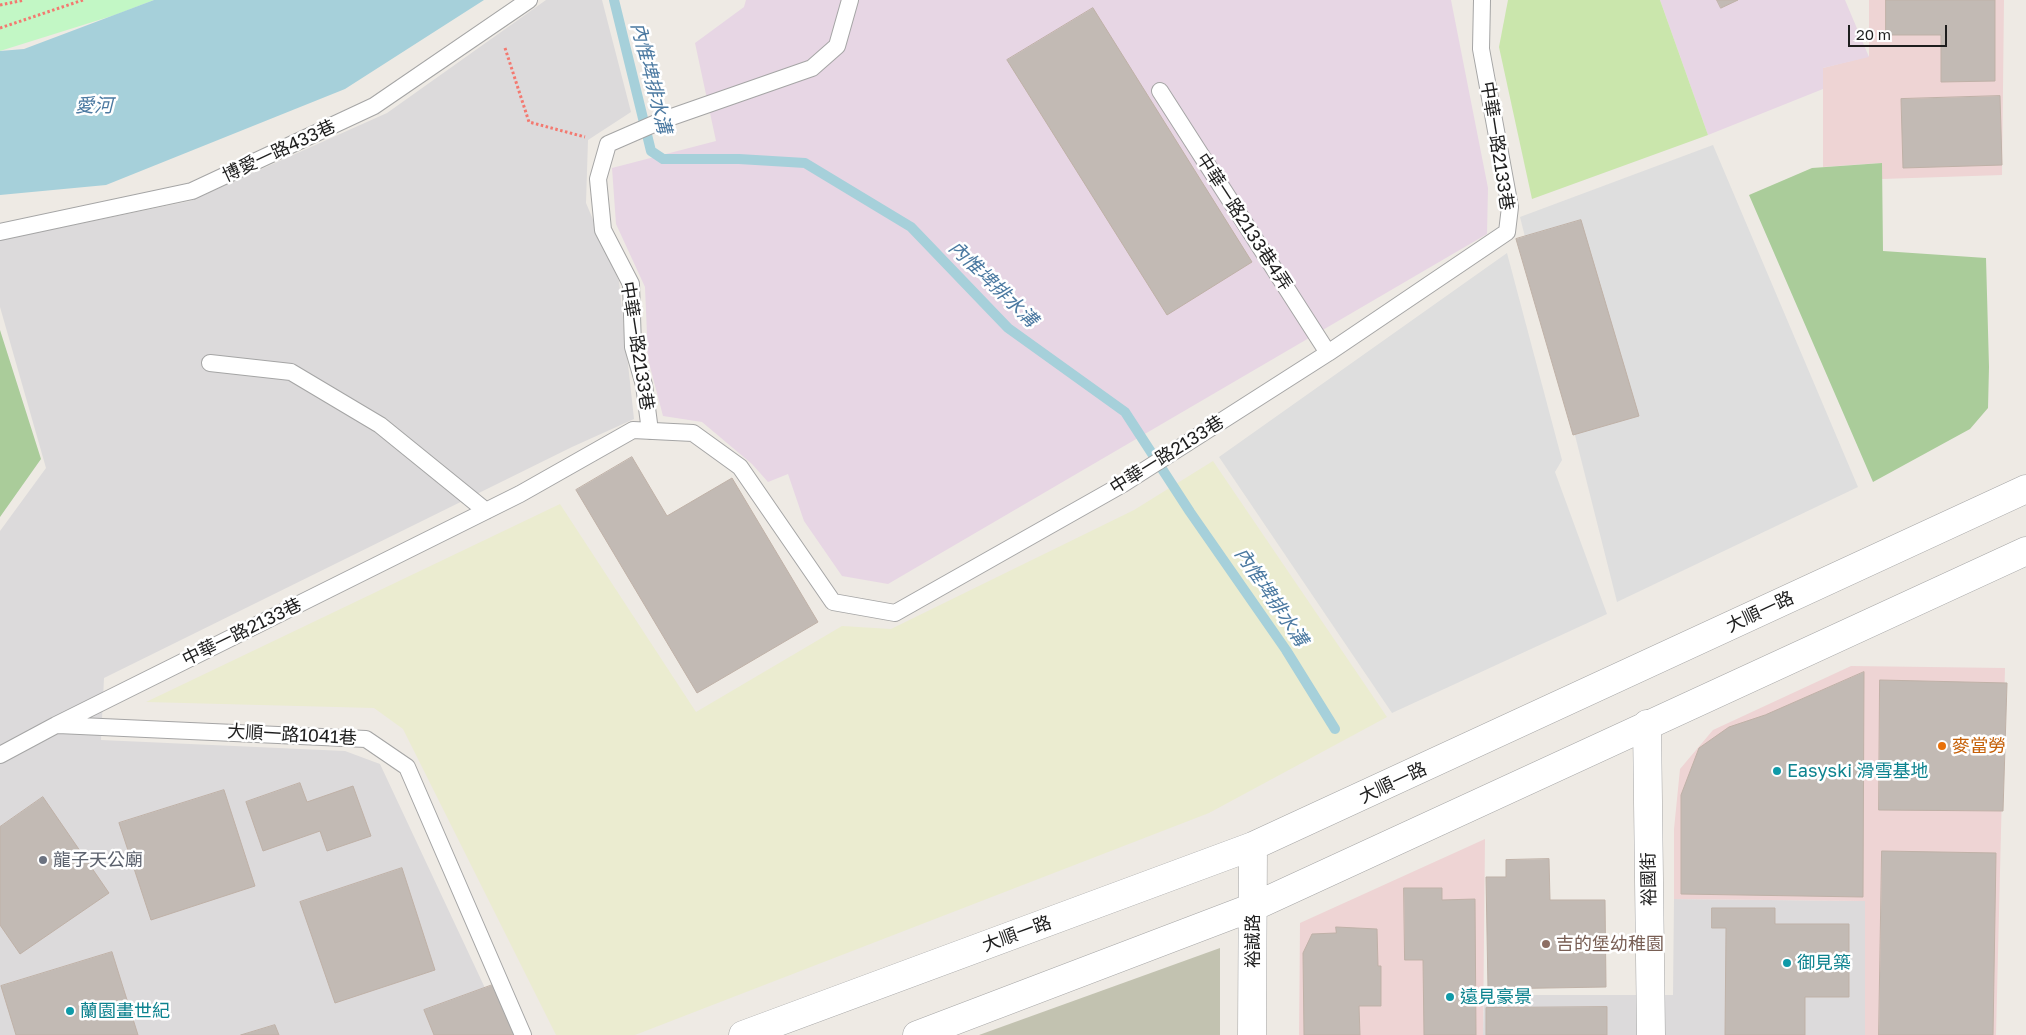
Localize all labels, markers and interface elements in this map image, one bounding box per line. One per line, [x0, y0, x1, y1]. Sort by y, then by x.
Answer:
scale bar [1851, 15, 1950, 47]
water label: 內惟埤排水溝 [626, 20, 676, 136]
text: 20 m [1856, 25, 1891, 43]
street label: 中華一路2133巷 [1476, 80, 1518, 212]
water label: 愛河 [75, 95, 113, 117]
street label: 博愛一路433巷 [219, 115, 339, 187]
street label: 中華一路2133巷4弄 [1192, 149, 1296, 295]
water label: 內惟埤排水溝 [944, 236, 1042, 332]
street label: 中華一路2133巷 [616, 280, 658, 412]
street label: 中華一路2133巷 [1106, 411, 1228, 499]
water label: 內惟埤排水溝 [1230, 543, 1312, 651]
street label: 大順一路 [1723, 587, 1797, 637]
street label: 中華一路2133巷 [179, 594, 305, 670]
street label: 大順一路1041巷 [227, 721, 357, 749]
place label: 麥當勞 [1952, 735, 2006, 757]
marker: 麥當勞 [1936, 740, 1948, 752]
street label: 大順一路 [1356, 758, 1430, 808]
place label: Easyski 滑雪基地 [1787, 760, 1929, 782]
marker: Easyski 滑雪基地 [1771, 765, 1783, 777]
place label: 龍子天公廟 [53, 849, 143, 871]
street label: 裕國街 [1638, 852, 1660, 906]
marker: 龍子天公廟 [37, 854, 49, 866]
street label: 大順一路 [979, 912, 1055, 956]
street label: 裕誠路 [1242, 914, 1264, 968]
place label: 吉的堡幼稚園 [1556, 933, 1664, 955]
marker: 吉的堡幼稚園 [1540, 938, 1552, 950]
place label: 御見築 [1797, 952, 1851, 974]
marker: 御見築 [1781, 957, 1793, 969]
place label: 遠見豪景 [1460, 986, 1532, 1008]
marker: 遠見豪景 [1444, 991, 1456, 1003]
place label: 蘭園畫世紀 [80, 1000, 170, 1022]
marker: 蘭園畫世紀 [64, 1005, 76, 1017]

